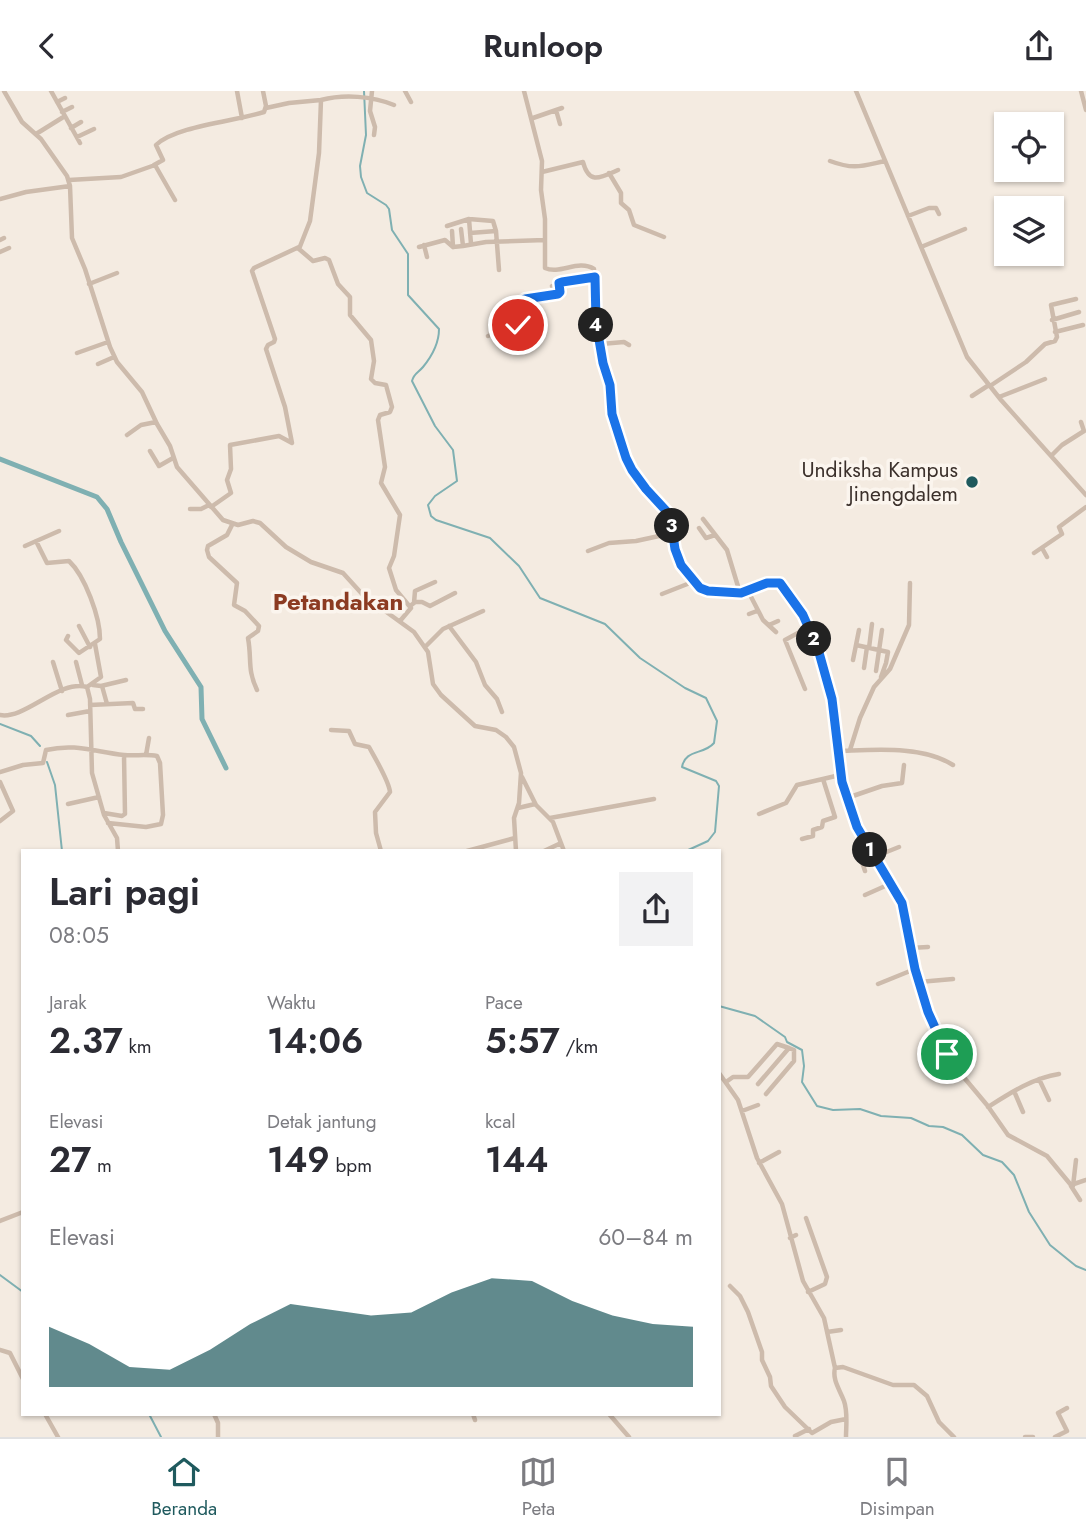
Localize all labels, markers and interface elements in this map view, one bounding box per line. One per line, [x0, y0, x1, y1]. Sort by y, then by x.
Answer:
text: Runloop [483, 23, 603, 69]
icon: back [28, 27, 66, 65]
icon: share [1020, 27, 1058, 65]
map controls [994, 112, 1064, 266]
button: locate [994, 112, 1064, 182]
button: layers [994, 196, 1064, 266]
pin [488, 295, 548, 355]
icon: check [499, 306, 537, 344]
pin: 4 [578, 307, 614, 343]
text: 4 [589, 311, 602, 338]
place label: Undiksha Kampus Jinengdalem [801, 455, 958, 509]
marker: Undiksha Kampus Jinengdalem [964, 474, 980, 490]
pin: 3 [654, 509, 690, 543]
text: 3 [666, 512, 677, 539]
district label: Petandakan [273, 584, 403, 619]
pin: 2 [796, 621, 832, 657]
text: 2 [807, 625, 820, 652]
pin: 1 [852, 833, 888, 867]
text: 1 [865, 836, 874, 863]
text: Lari pagi [49, 864, 200, 919]
button: share [619, 872, 693, 946]
text: 08:05 [49, 918, 109, 952]
text: Jarak [49, 989, 87, 1016]
text: Waktu [267, 989, 316, 1016]
text: Pace [485, 989, 523, 1016]
text: 2.37 [49, 1016, 123, 1066]
text: 14:06 [267, 1016, 363, 1066]
text: 5:57 [485, 1016, 560, 1066]
pin [917, 1024, 977, 1084]
text: km [123, 1033, 152, 1060]
text: /km [560, 1033, 598, 1060]
icon: arrive [928, 1035, 966, 1073]
text: Elevasi [49, 1108, 103, 1135]
text: Detak jantung [267, 1108, 377, 1135]
text: kcal [485, 1108, 516, 1135]
text: 27 [49, 1135, 91, 1185]
text: 149 [267, 1135, 330, 1185]
text: 144 [485, 1135, 549, 1185]
text: m [91, 1152, 112, 1179]
text: bpm [330, 1152, 372, 1179]
text: Elevasi [49, 1220, 115, 1254]
text: 60–84 m [598, 1220, 693, 1254]
tab: Beranda [151, 1453, 217, 1522]
tab: Peta [519, 1453, 557, 1522]
tab: Disimpan [860, 1453, 935, 1522]

